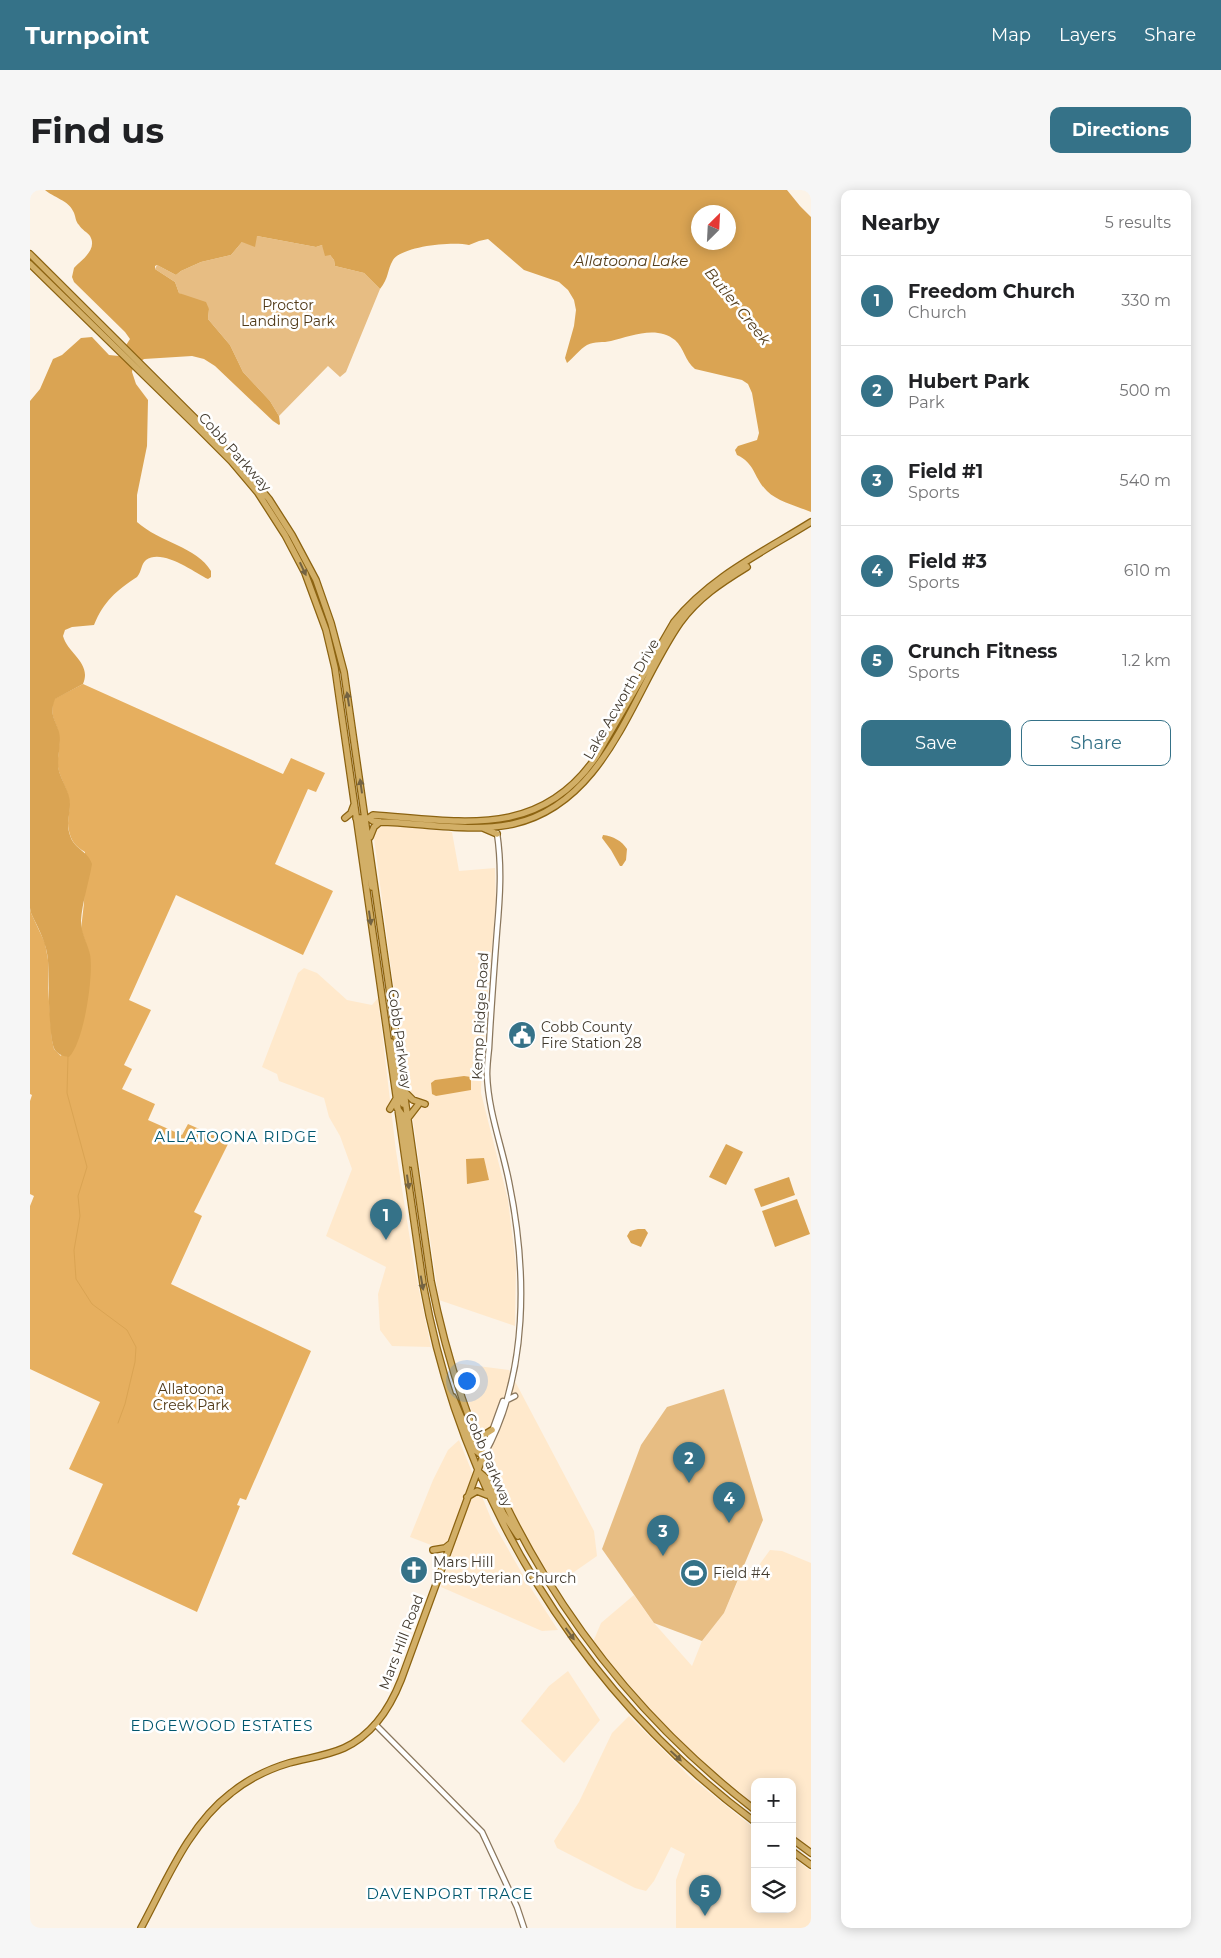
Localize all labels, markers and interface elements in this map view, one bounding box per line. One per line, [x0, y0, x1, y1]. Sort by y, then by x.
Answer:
text: Turnpoint [25, 21, 149, 50]
text: Map [991, 24, 1031, 46]
text: Layers [1059, 24, 1116, 46]
text: Share [1144, 24, 1196, 46]
button: Directions [1050, 107, 1191, 153]
text: Find us [30, 109, 164, 152]
north arrow [691, 205, 736, 250]
text: Nearby [861, 210, 940, 235]
text: 5 results [1105, 213, 1171, 232]
water label: Allatoona Lake [573, 251, 688, 270]
water label: Butler Creek [701, 263, 776, 349]
text: Freedom Church [908, 280, 1075, 303]
text: 1 [874, 291, 880, 310]
text: 330 m [1121, 291, 1171, 310]
park label: Proctor Landing Park [241, 296, 336, 330]
text: Church [908, 303, 967, 322]
text: Hubert Park [908, 370, 1030, 393]
text: 2 [872, 381, 882, 400]
text: 500 m [1120, 381, 1171, 400]
text: Park [908, 393, 945, 412]
street label: Cobb Parkway [195, 409, 276, 496]
text: Field #1 [908, 460, 983, 483]
text: 3 [872, 471, 882, 490]
text: 540 m [1120, 471, 1171, 490]
text: Sports [908, 483, 960, 502]
text: Field #3 [908, 550, 987, 573]
text: 4 [871, 561, 883, 580]
text: 610 m [1124, 561, 1171, 580]
one-way arrow [299, 562, 307, 576]
text: Sports [908, 573, 960, 592]
street label: Lake Acworth Drive [579, 635, 663, 763]
text: Crunch Fitness [908, 640, 1057, 663]
text: 5 [872, 651, 882, 670]
text: 1.2 km [1122, 651, 1171, 670]
text: Sports [908, 663, 960, 682]
one-way arrow [344, 690, 352, 706]
button: Save [861, 720, 1011, 766]
button: Share [1021, 720, 1171, 766]
one-way arrow [357, 777, 365, 793]
one-way arrow [366, 910, 374, 926]
street label: Kemp Ridge Road [468, 952, 492, 1080]
street label: Cobb Parkway [384, 988, 416, 1090]
place label: Cobb County Fire Station 28 [541, 1018, 642, 1052]
public building icon: Cobb County Fire Station 28 [507, 1020, 537, 1050]
district label: ALLATOONA RIDGE [154, 1127, 318, 1146]
one-way arrow [404, 1174, 412, 1190]
pin: 1 [370, 1199, 402, 1240]
one-way arrow [419, 1275, 427, 1291]
your location [454, 1368, 480, 1394]
park label: Allatoona Creek Park [153, 1380, 230, 1414]
street label: Cobb Parkway [461, 1410, 517, 1510]
pin: 2 [673, 1442, 705, 1483]
pin: 4 [713, 1482, 745, 1523]
pin: 3 [647, 1515, 679, 1556]
place label: Mars Hill Presbyterian Church [433, 1553, 576, 1587]
church icon: Mars Hill Presbyterian Church [399, 1555, 429, 1585]
sports icon: Field #4 [679, 1558, 709, 1588]
place label: Field #4 [713, 1564, 771, 1582]
street label: Mars Hill Road [375, 1592, 427, 1692]
one-way arrow [565, 1627, 575, 1641]
district label: EDGEWOOD ESTATES [130, 1716, 314, 1735]
one-way arrow [670, 1750, 682, 1762]
map controls [751, 1778, 796, 1913]
button: + [751, 1778, 796, 1823]
button: − [751, 1823, 796, 1868]
button: layers [751, 1868, 796, 1913]
pin: 5 [689, 1875, 721, 1916]
district label: DAVENPORT TRACE [366, 1884, 534, 1903]

